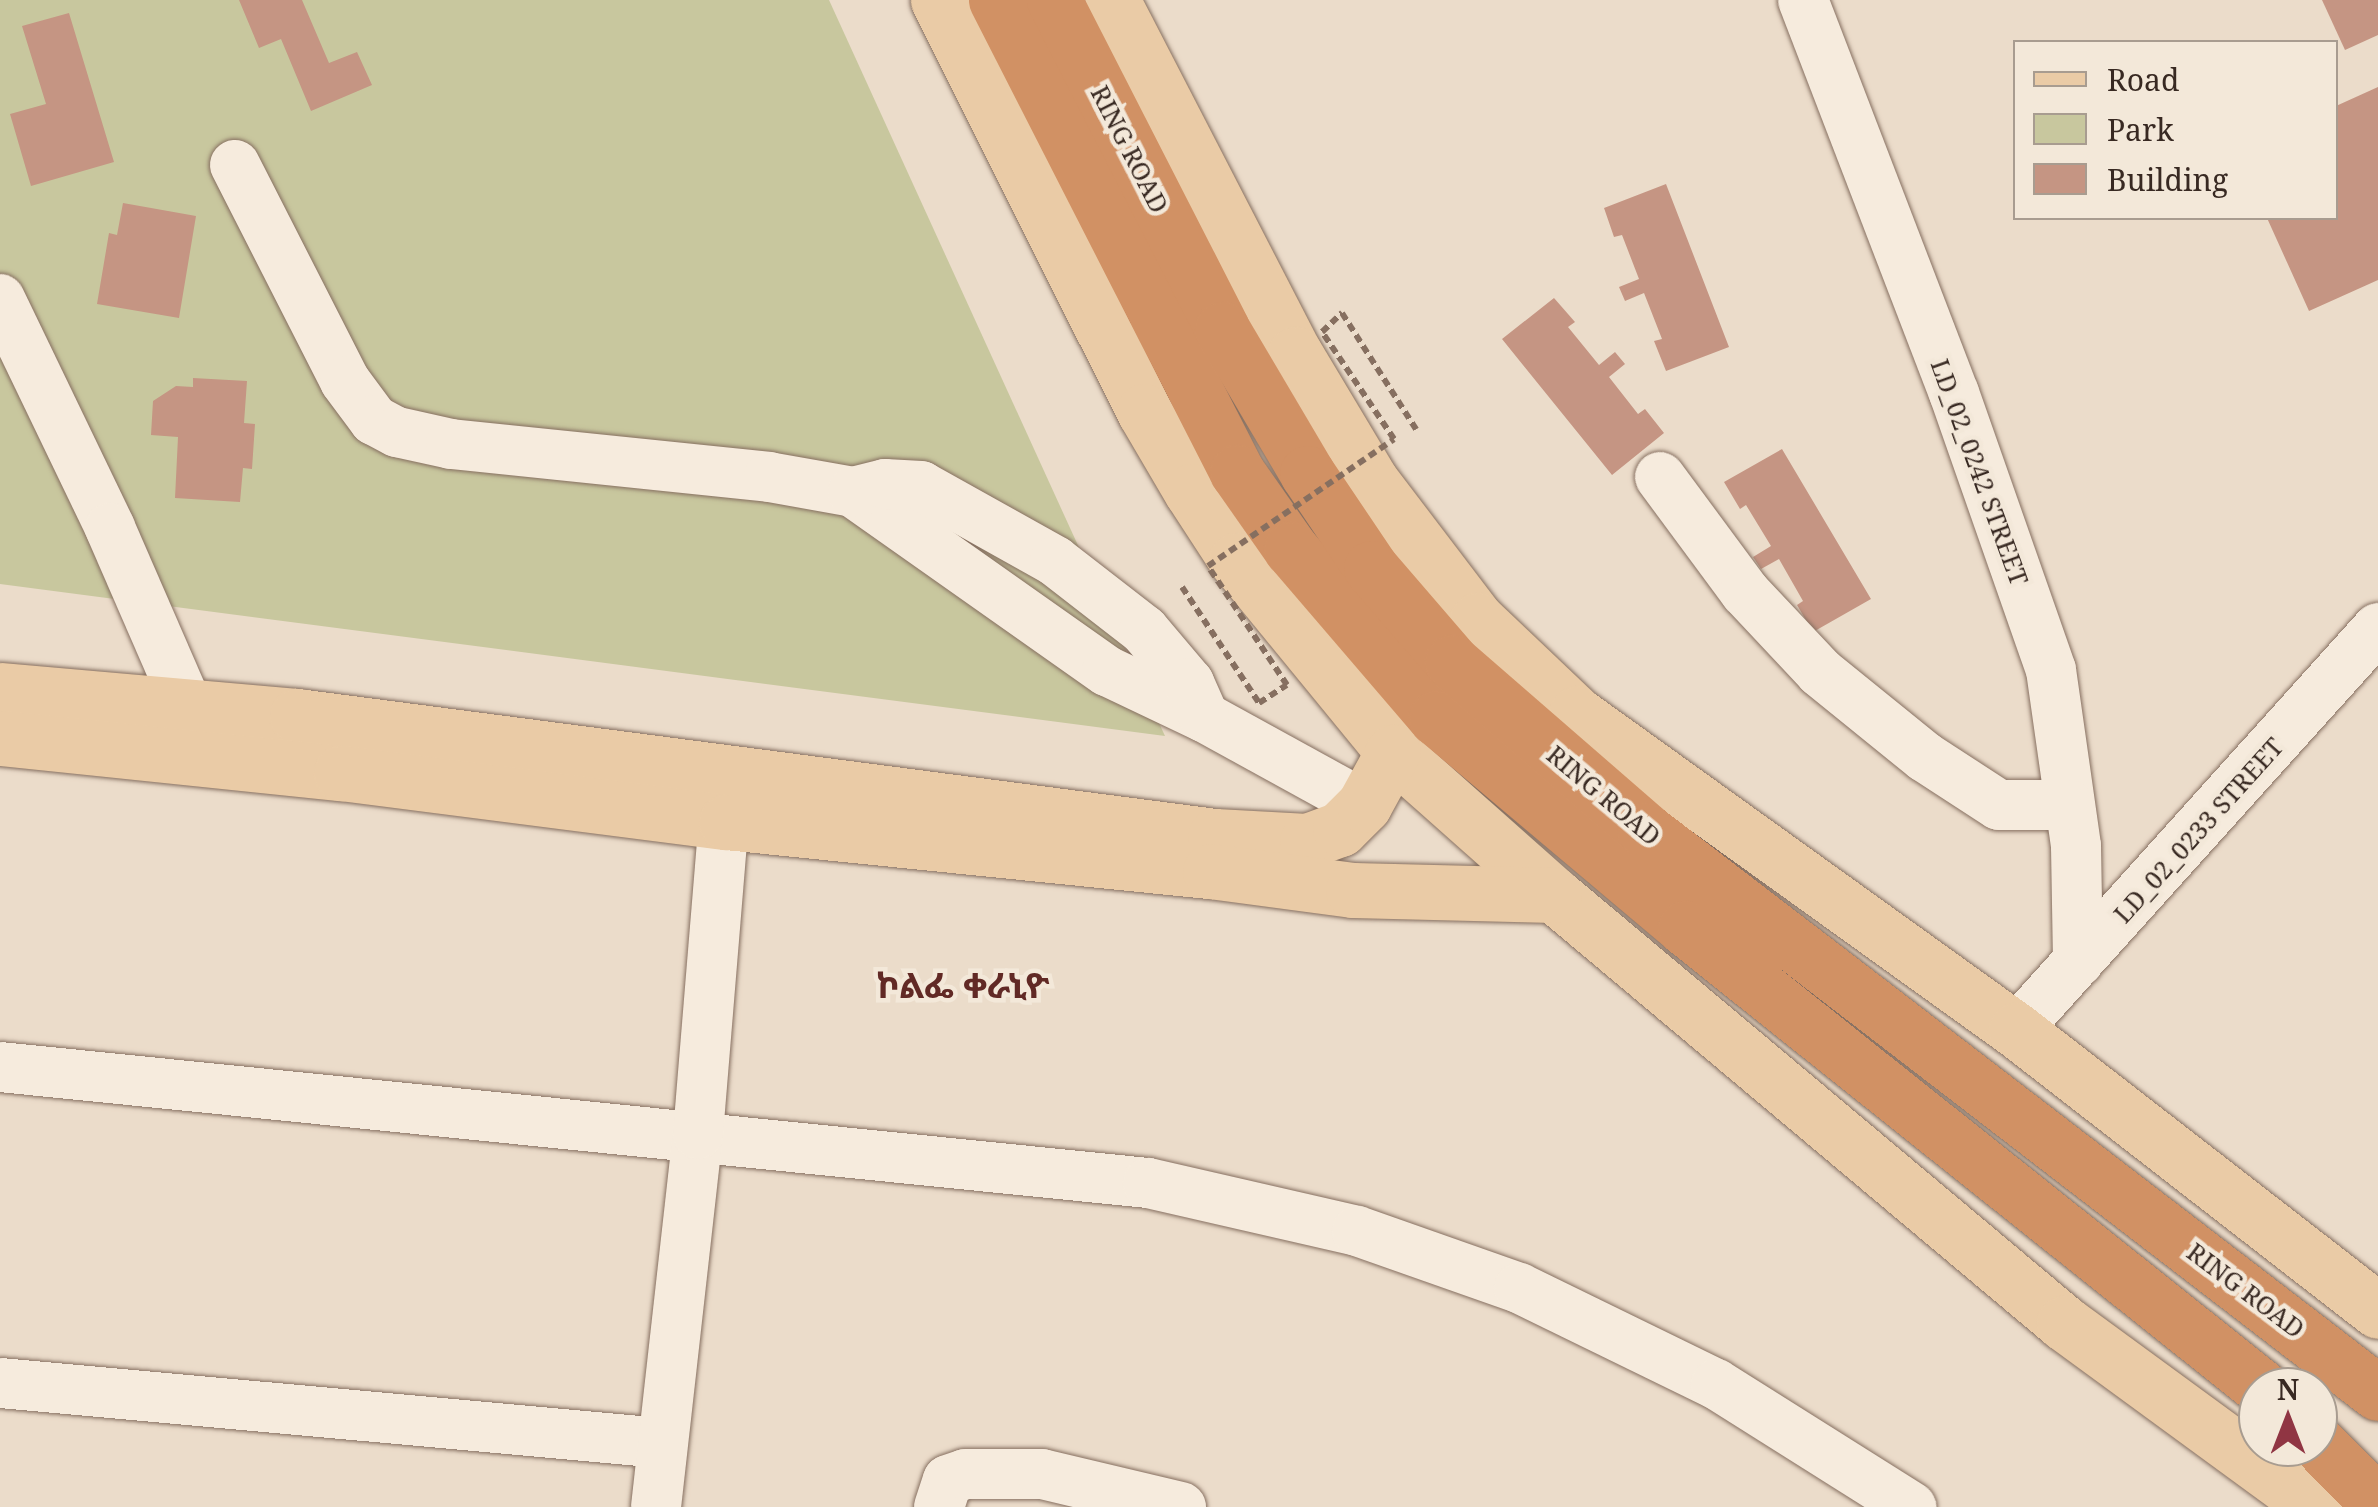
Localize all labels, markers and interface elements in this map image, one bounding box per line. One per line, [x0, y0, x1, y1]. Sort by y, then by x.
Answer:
legend [2013, 40, 2338, 220]
text: Road [2107, 59, 2179, 100]
street label: RING ROAD [1085, 80, 1175, 218]
text: Park [2107, 109, 2174, 150]
text: Building [2107, 159, 2228, 200]
street label: LD_02_0242 STREET [1925, 355, 2035, 589]
street label: LD_02_0233 STREET [2107, 731, 2289, 929]
street label: RING ROAD [1541, 739, 1667, 851]
district label: ኮልፌ ቀራኒዮ [877, 964, 1049, 1006]
street label: RING ROAD [2182, 1236, 2310, 1344]
north arrow [2238, 1367, 2338, 1467]
text: N [2277, 1370, 2299, 1408]

